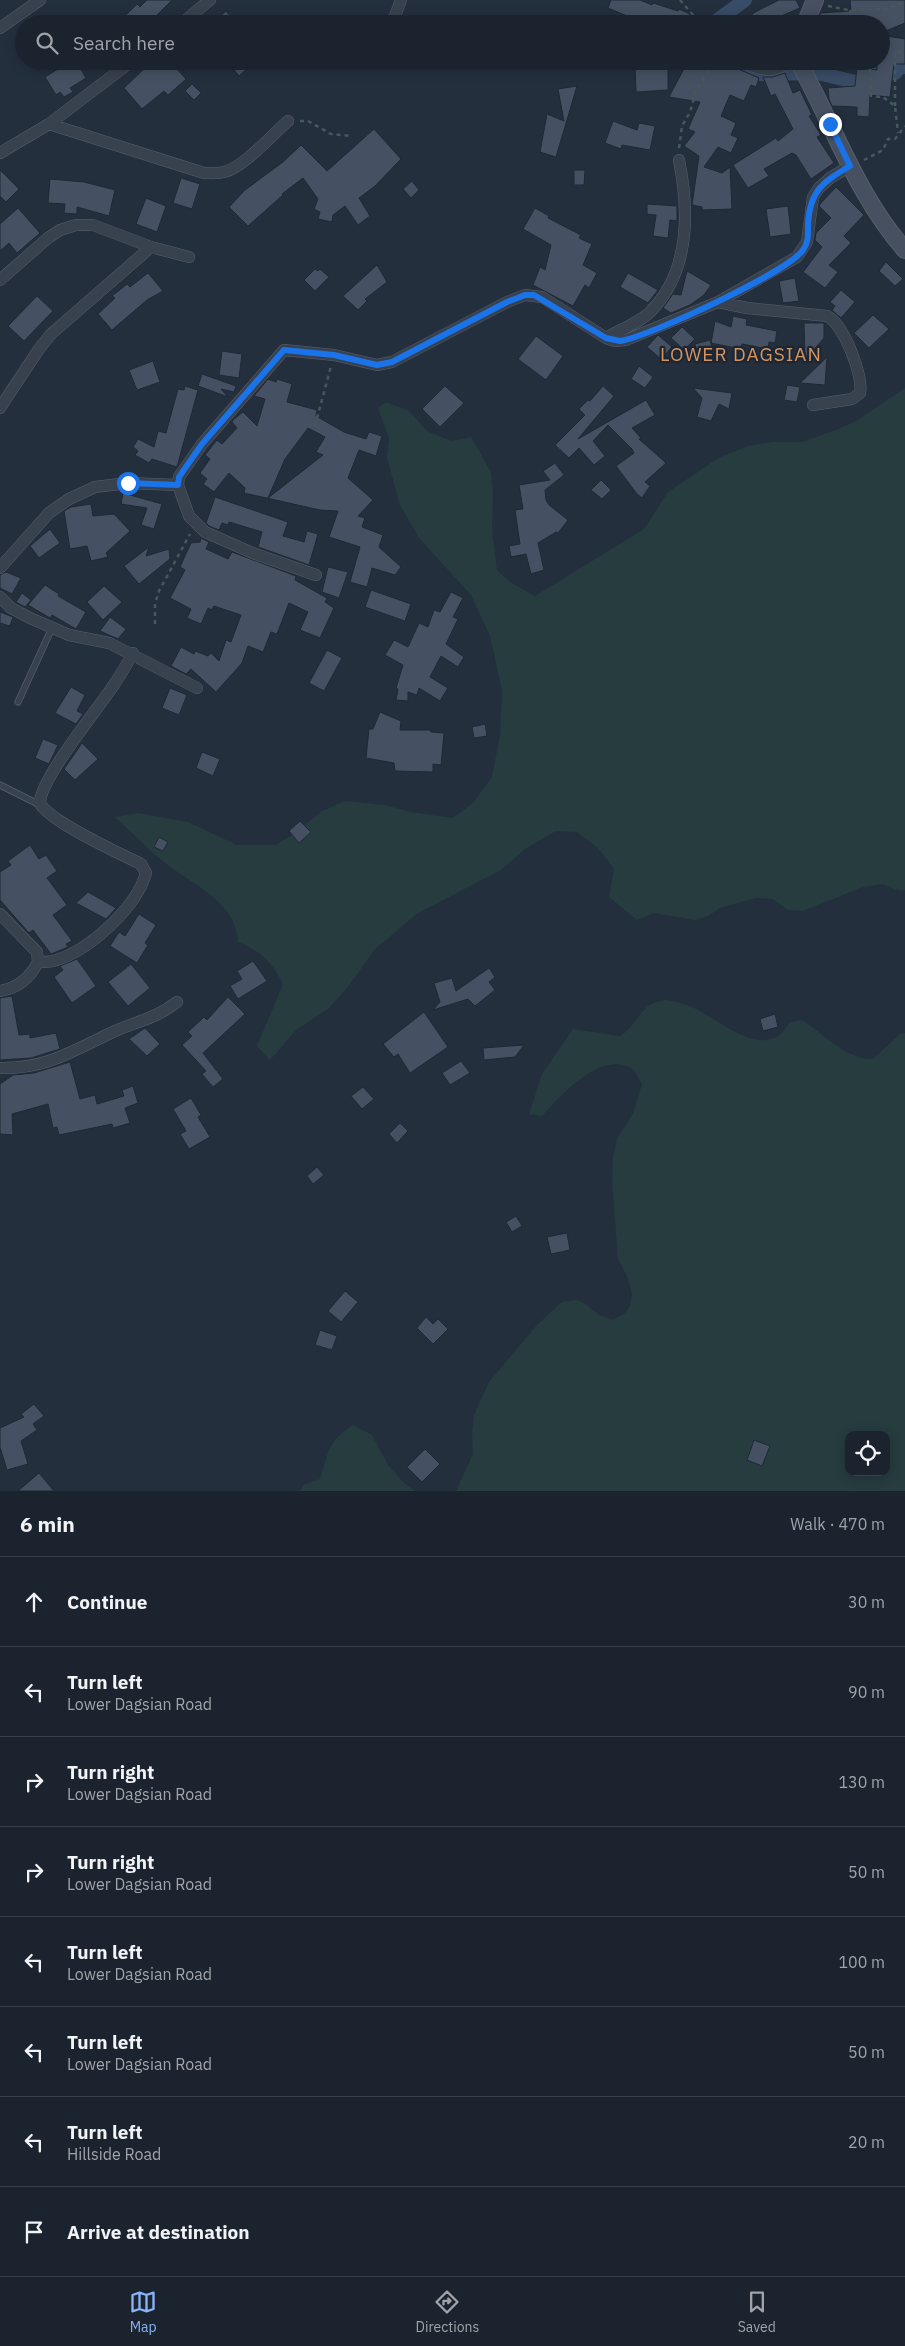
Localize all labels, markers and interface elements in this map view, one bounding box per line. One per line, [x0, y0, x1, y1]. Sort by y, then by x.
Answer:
search box [15, 15, 890, 70]
icon: search [33, 29, 61, 57]
text: Search here [73, 31, 175, 55]
route end [819, 113, 842, 136]
district label: LOWER DAGSIAN [660, 342, 822, 366]
route start [117, 472, 140, 495]
map controls [845, 1431, 890, 1476]
button: locate [845, 1431, 890, 1476]
text: 6 min [20, 1510, 75, 1538]
text: Walk · 470 m [790, 1514, 885, 1534]
icon: ahead [20, 1588, 48, 1616]
text: Continue [67, 1590, 147, 1614]
text: 30 m [848, 1592, 885, 1612]
text: Turn left [67, 1670, 143, 1694]
icon: left [20, 1678, 48, 1706]
text: 90 m [848, 1682, 885, 1702]
text: Lower Dagsian Road [67, 1694, 212, 1714]
text: Turn right [67, 1760, 154, 1784]
icon: right [20, 1768, 48, 1796]
text: 130 m [838, 1772, 885, 1792]
text: Lower Dagsian Road [67, 1784, 212, 1804]
text: Turn right [67, 1850, 154, 1874]
icon: right [20, 1858, 48, 1886]
text: 50 m [848, 1862, 885, 1882]
text: Lower Dagsian Road [67, 1874, 212, 1894]
text: Turn left [67, 1940, 143, 1964]
icon: left [20, 1948, 48, 1976]
text: 100 m [838, 1952, 885, 1972]
text: Lower Dagsian Road [67, 1964, 212, 1984]
text: Turn left [67, 2030, 143, 2054]
icon: left [20, 2038, 48, 2066]
text: 50 m [848, 2042, 885, 2062]
text: Lower Dagsian Road [67, 2054, 212, 2074]
text: Turn left [67, 2120, 143, 2144]
icon: left [20, 2128, 48, 2156]
text: 20 m [848, 2132, 885, 2152]
text: Hillside Road [67, 2144, 161, 2164]
icon: arrive [20, 2218, 48, 2246]
text: Arrive at destination [67, 2220, 250, 2244]
tab: Map [129, 2288, 157, 2336]
tab: Directions [416, 2288, 479, 2336]
tab: Saved [738, 2288, 776, 2336]

